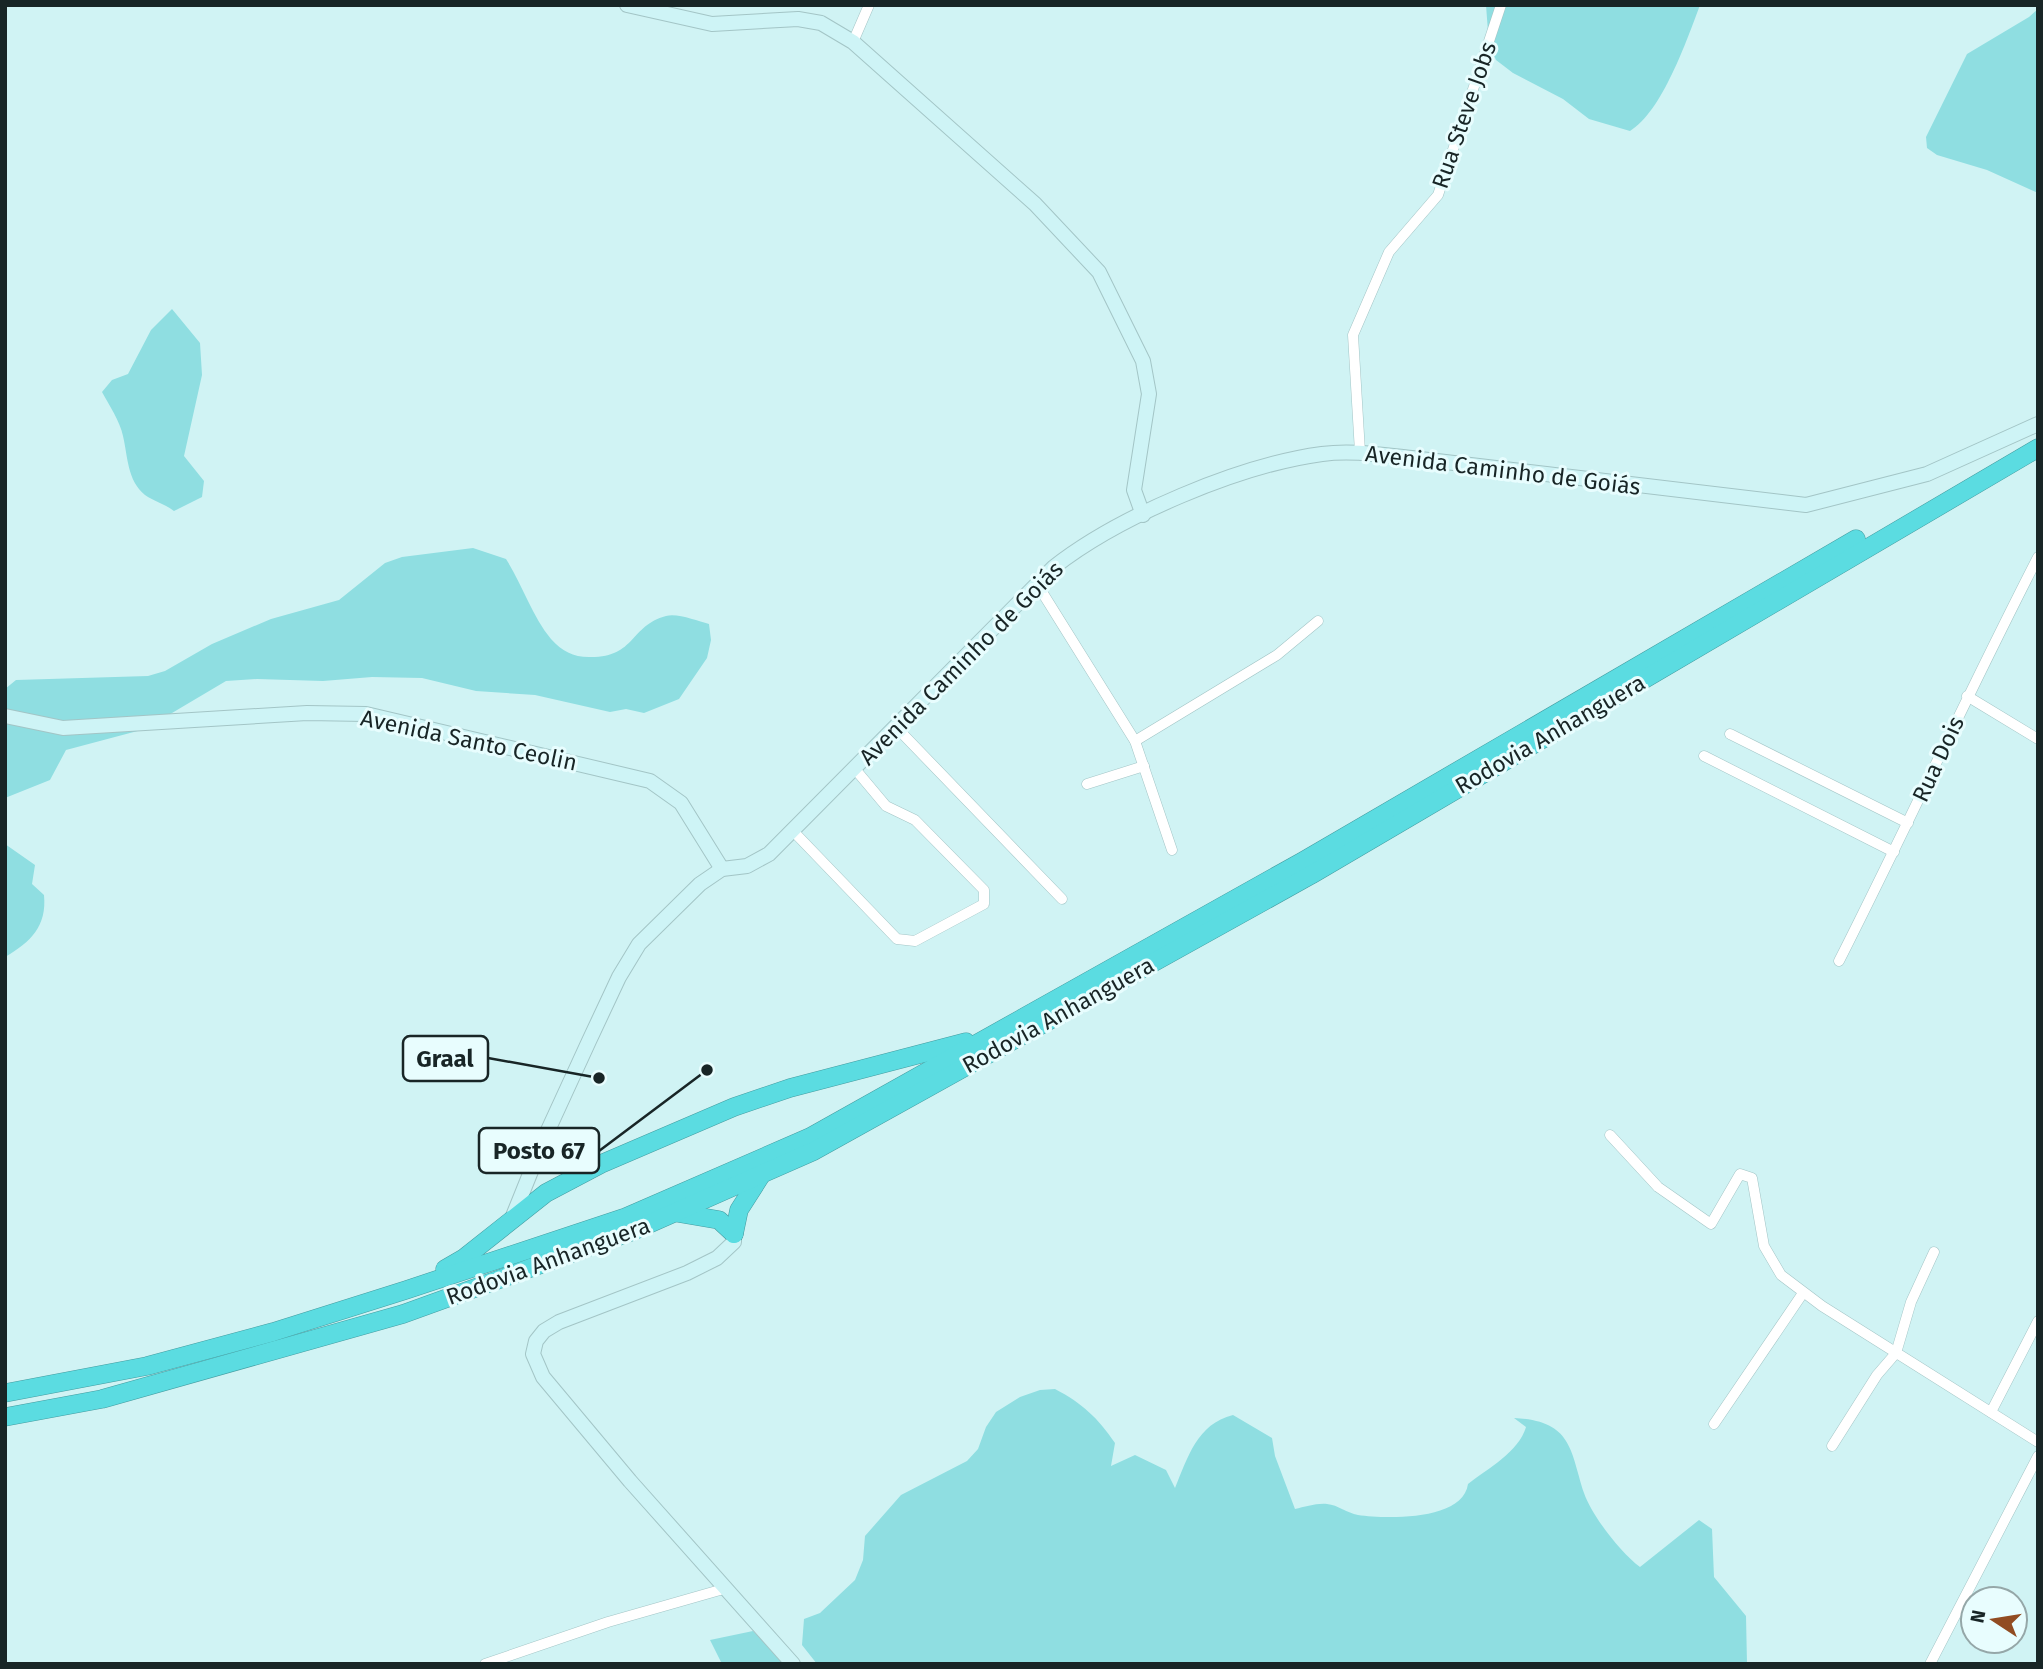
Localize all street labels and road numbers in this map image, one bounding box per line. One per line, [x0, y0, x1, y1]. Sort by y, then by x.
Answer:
street label: Rua Steve Jobs [1426, 38, 1502, 192]
street label: Avenida Caminho de Goiás [1364, 439, 1642, 501]
street label: Avenida Caminho de Goiás [853, 555, 1069, 771]
street label: Rodovia Anhanguera [1450, 668, 1650, 800]
street label: Avenida Santo Ceolin [358, 703, 580, 777]
street label: Rua Dois [1906, 712, 1970, 806]
street label: Rodovia Anhanguera [957, 951, 1159, 1079]
street label: Rodovia Anhanguera [442, 1211, 654, 1311]

